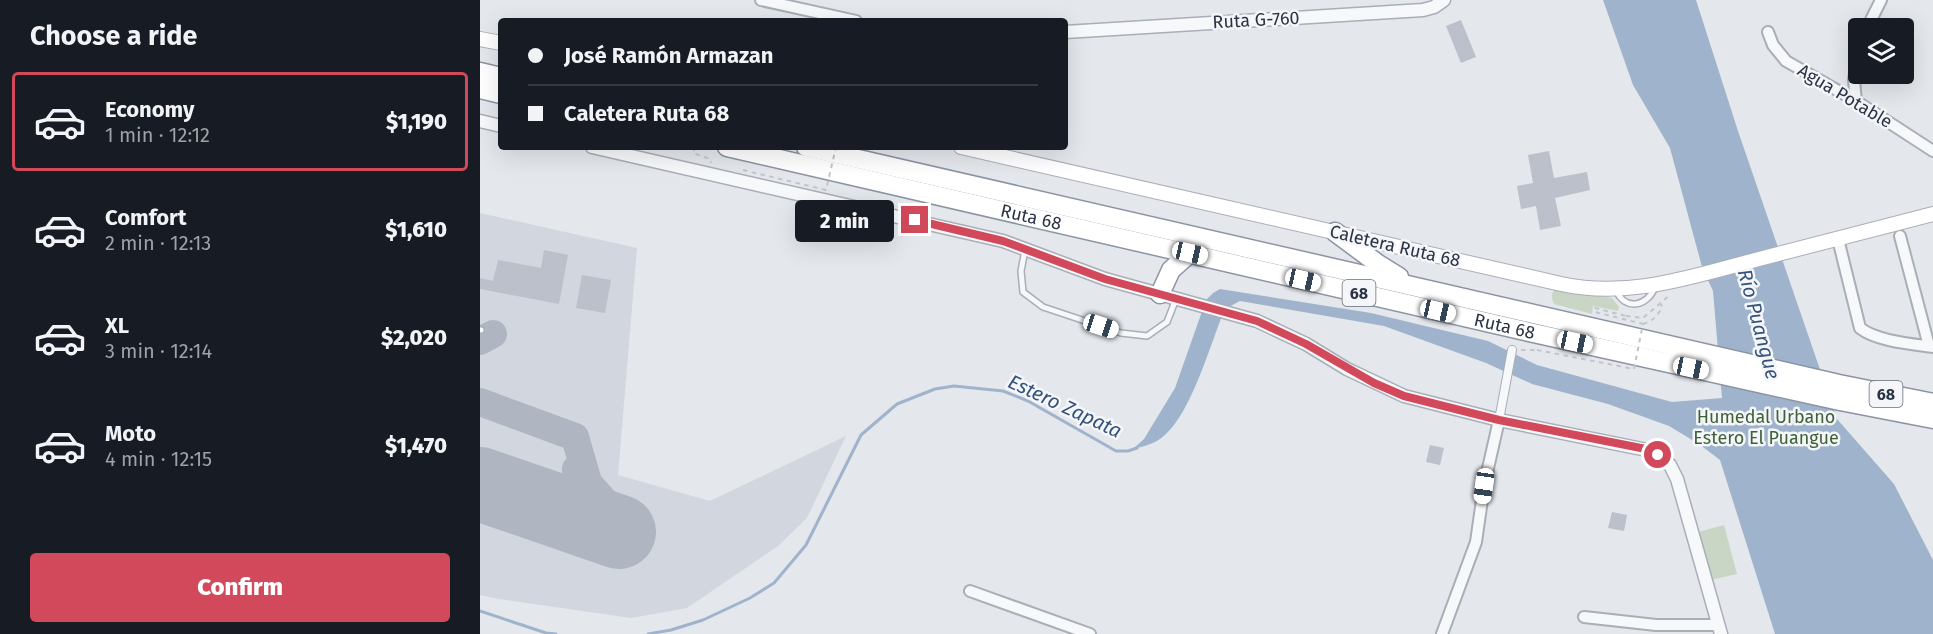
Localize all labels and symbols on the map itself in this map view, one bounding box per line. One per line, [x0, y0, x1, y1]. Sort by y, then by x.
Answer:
street label: Ruta G-760 [1212, 7, 1300, 33]
street label: Agua Potable [1794, 59, 1896, 133]
callout: 2 min [795, 199, 894, 241]
street label: Ruta 68 [998, 199, 1064, 235]
route end [901, 206, 928, 233]
street label: Caletera Ruta 68 [1328, 220, 1462, 272]
car [1170, 240, 1210, 266]
water label: Río Puangue [1733, 266, 1785, 382]
car [1283, 267, 1323, 293]
road number: 68 [1342, 280, 1376, 306]
car [1418, 298, 1458, 324]
street label: Ruta 68 [1472, 309, 1537, 344]
car [1081, 312, 1121, 340]
car [1556, 329, 1594, 355]
car [1672, 355, 1710, 381]
water label: Estero Zapata [1004, 369, 1126, 443]
road number: 68 [1870, 381, 1902, 407]
park label: Humedal Urbano Estero El Puangue [1693, 406, 1839, 449]
route start [1644, 441, 1671, 468]
car [1473, 467, 1495, 505]

